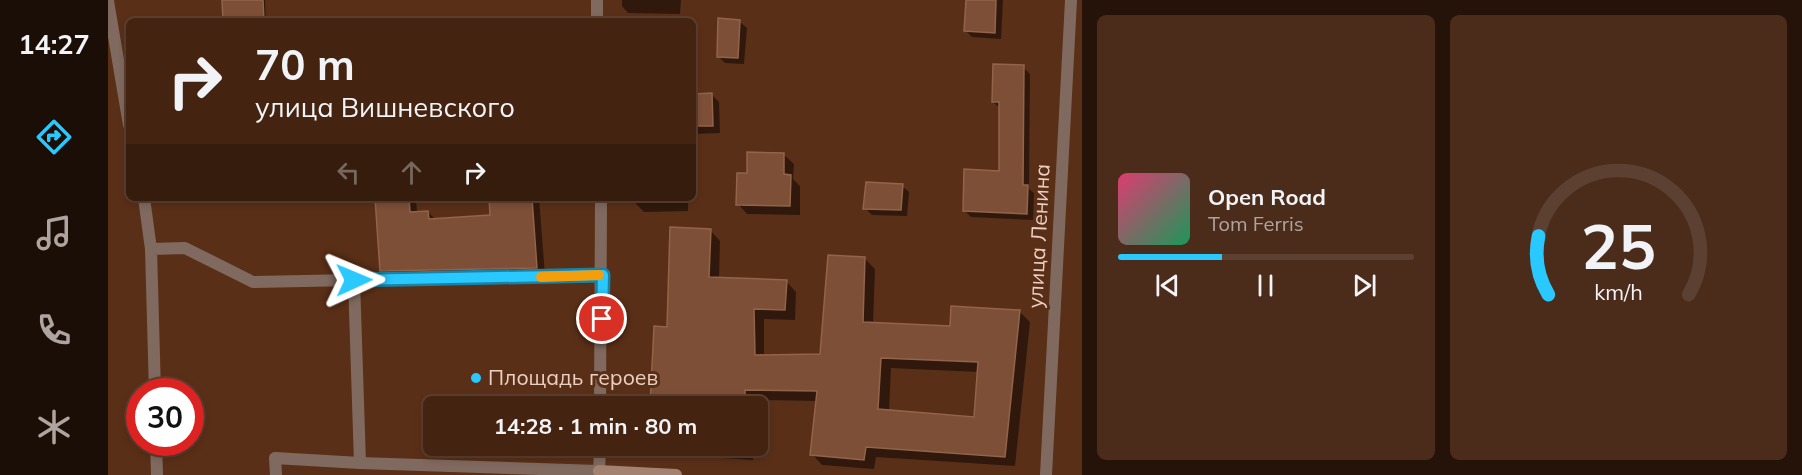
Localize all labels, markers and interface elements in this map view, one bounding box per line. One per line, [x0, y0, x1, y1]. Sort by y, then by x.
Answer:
text: 14:27 [18, 27, 90, 61]
text: 70 m [255, 38, 355, 91]
icon: right [156, 42, 234, 120]
text: улица Вишневского [255, 90, 515, 124]
icon: directions [33, 116, 75, 158]
icon: left [332, 156, 365, 189]
icon: ahead [395, 156, 428, 189]
icon: right [458, 156, 491, 189]
street label: улица Ленина [1021, 163, 1055, 309]
text: Open Road [1208, 183, 1326, 211]
text: 25 [1581, 206, 1656, 285]
text: Tom Ferris [1208, 211, 1304, 236]
icon: music [33, 212, 75, 254]
position arrow [322, 248, 386, 312]
icon: previous [1151, 269, 1184, 302]
icon: pause [1249, 269, 1282, 302]
icon: next [1348, 269, 1381, 302]
text: km/h [1594, 278, 1642, 305]
pin [576, 293, 627, 344]
icon: arrive [585, 302, 618, 335]
icon: phone [33, 309, 75, 351]
place label: Площадь героев [488, 364, 658, 390]
marker: Площадь героев [469, 371, 483, 385]
speed limit sign: 30 [126, 378, 204, 456]
icon: climate [33, 406, 75, 448]
text: 14:28 · 1 min · 80 m [494, 412, 697, 440]

